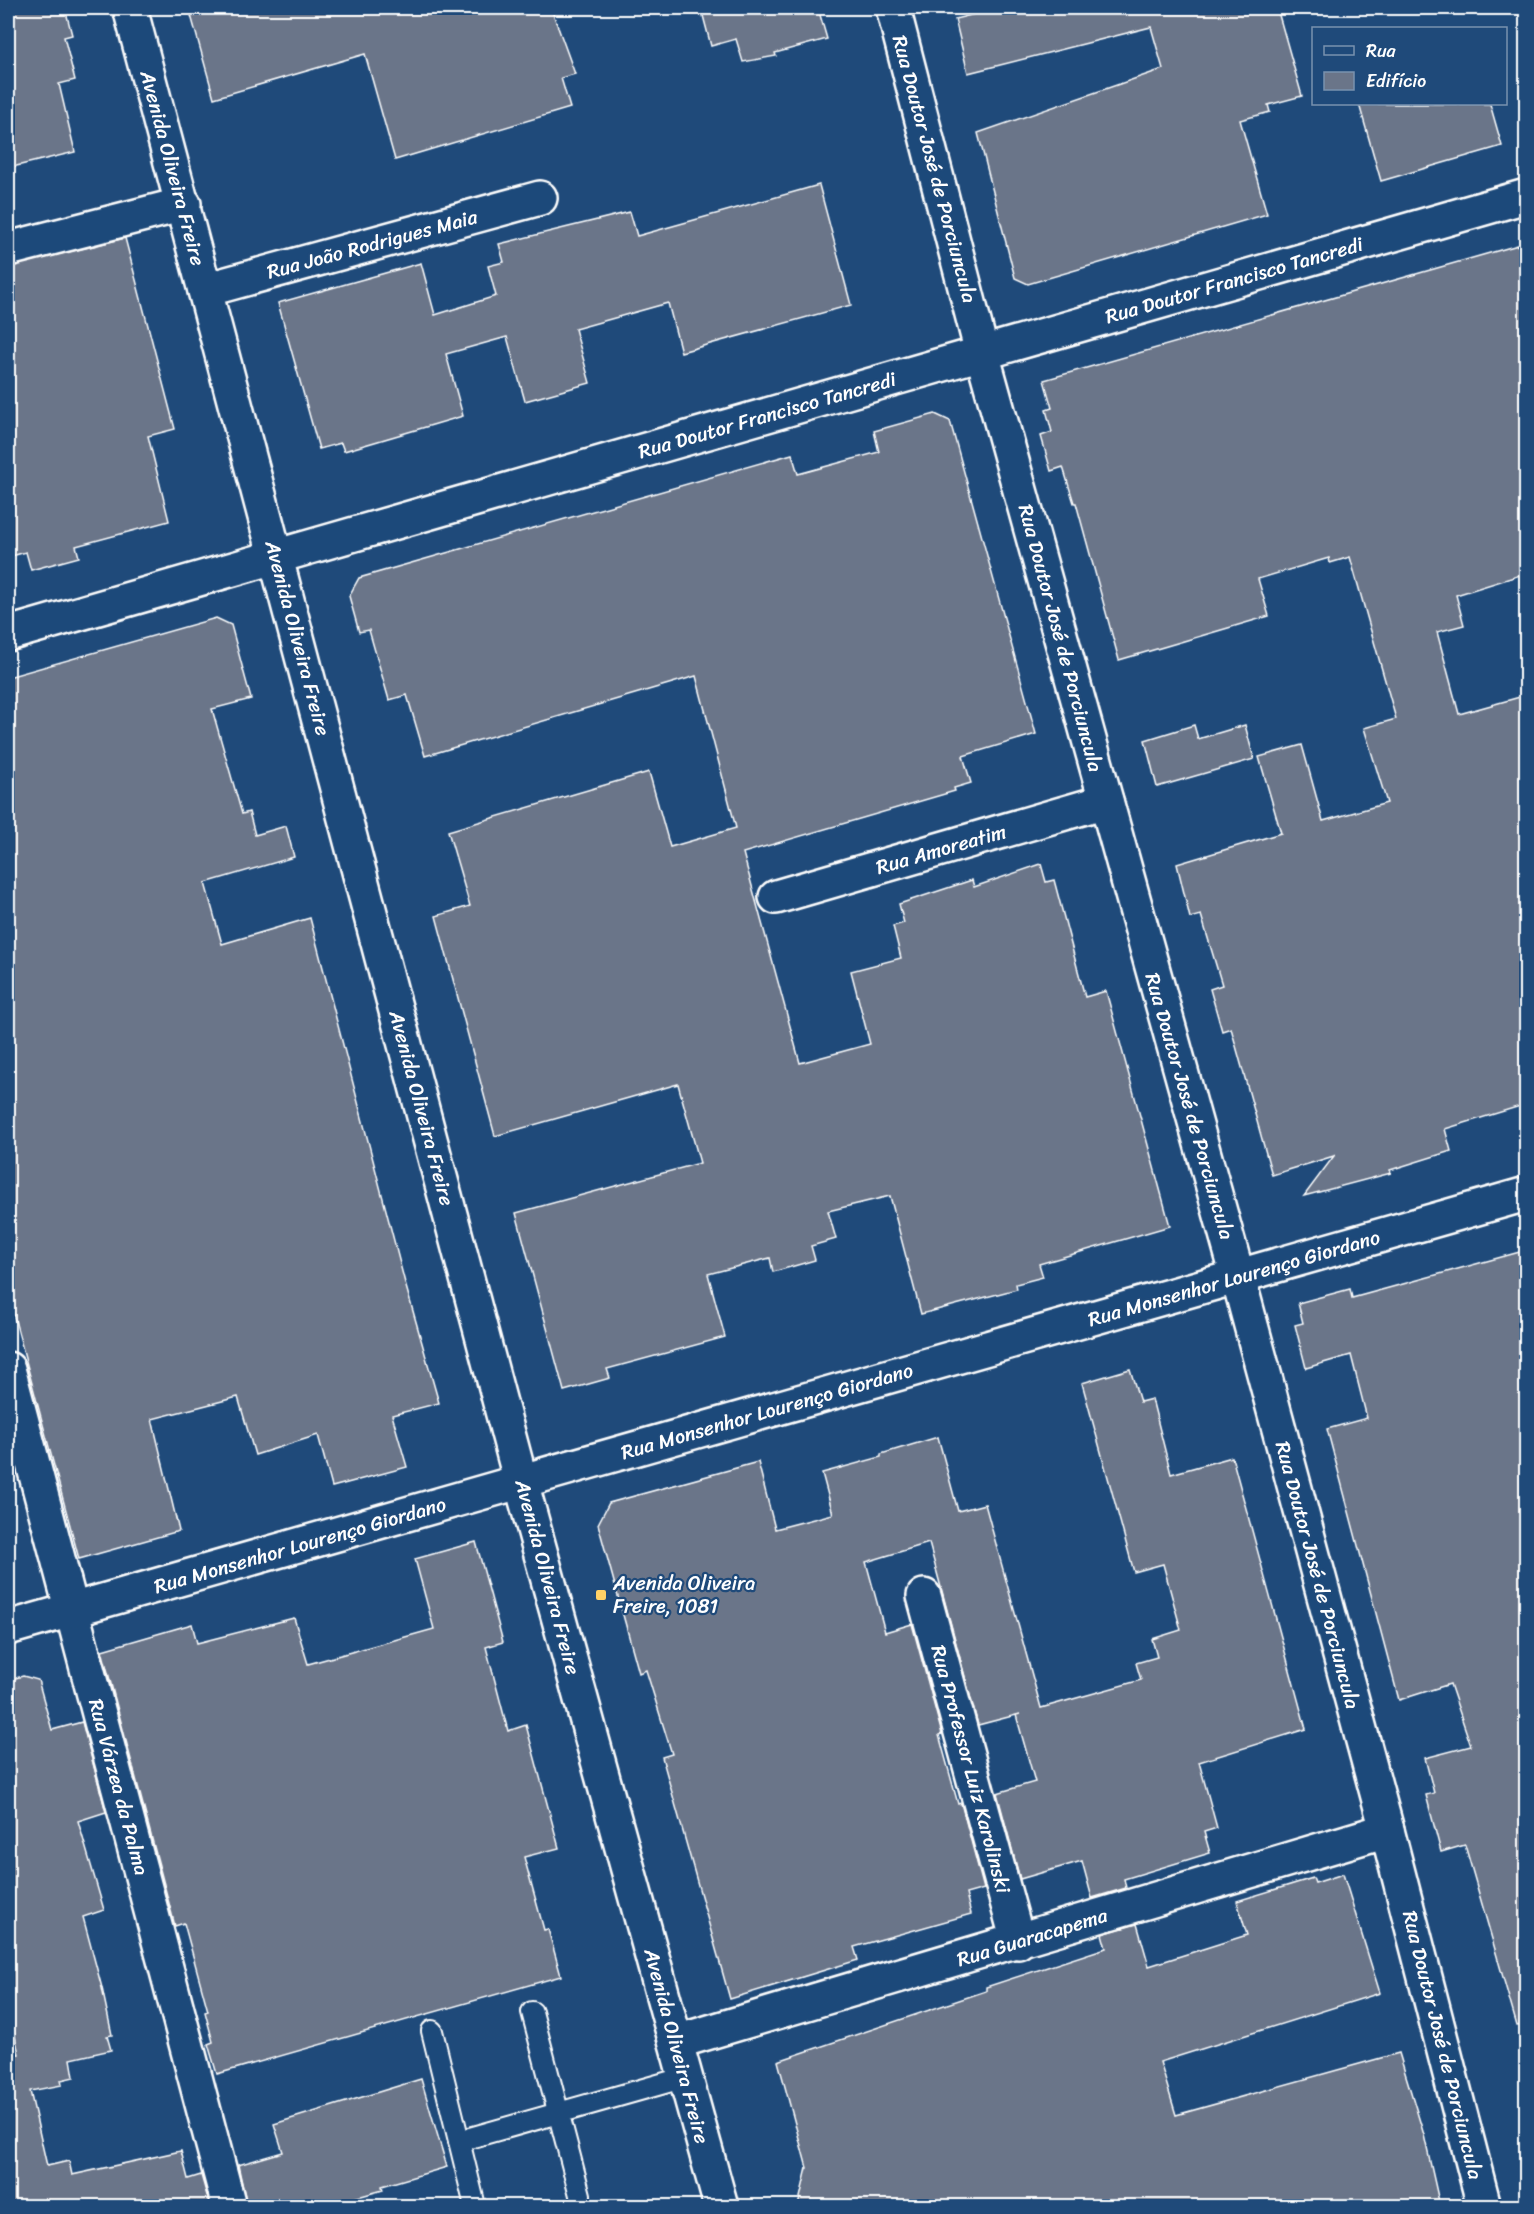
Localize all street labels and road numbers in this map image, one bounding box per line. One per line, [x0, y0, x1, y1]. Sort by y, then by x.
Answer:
street label: Rua Doutor José de Porciuncula [882, 31, 987, 307]
street label: Avenida Oliveira Freire [129, 66, 215, 270]
street label: Rua João Rodrigues Maia [263, 199, 482, 289]
street label: Rua Doutor Francisco Tancredi [1101, 227, 1369, 334]
street label: Rua Doutor Francisco Tancredi [634, 362, 902, 469]
street label: Rua Doutor José de Porciuncula [1008, 500, 1113, 776]
street label: Avenida Oliveira Freire [254, 536, 340, 740]
street label: Rua Amoreatim [872, 814, 1010, 885]
street label: Rua Doutor José de Porciuncula [1135, 969, 1244, 1244]
street label: Avenida Oliveira Freire [378, 1006, 464, 1210]
street label: Rua Monsenhor Lourenço Giordano [1084, 1220, 1384, 1337]
street label: Rua Monsenhor Lourenço Giordano [617, 1353, 917, 1470]
street label: Rua Doutor José de Porciuncula [1265, 1437, 1370, 1713]
street label: Avenida Oliveira Freire [504, 1475, 590, 1679]
street label: Rua Monsenhor Lourenço Giordano [150, 1487, 450, 1604]
street label: Rua Professor Luiz Karolinski [921, 1641, 1021, 1899]
street label: Rua Várzea da Palma [78, 1695, 159, 1879]
street label: Rua Guaracapema [953, 1898, 1113, 1977]
street label: Rua Doutor José de Porciuncula [1392, 1907, 1493, 2183]
street label: Avenida Oliveira Freire [633, 1944, 719, 2148]

